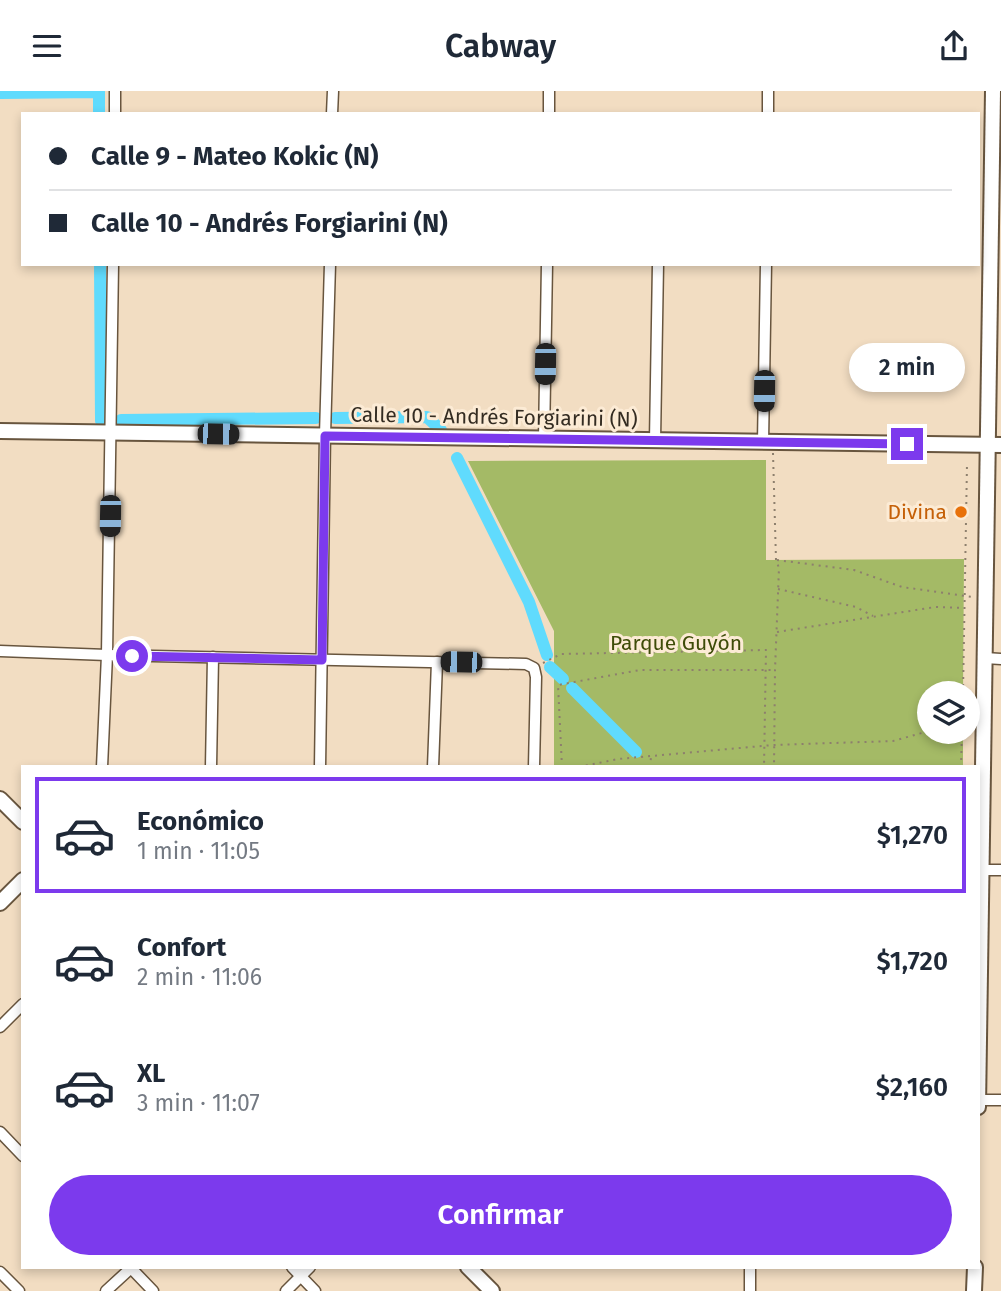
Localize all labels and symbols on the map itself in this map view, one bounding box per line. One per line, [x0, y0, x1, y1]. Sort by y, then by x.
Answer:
car [535, 343, 556, 385]
callout: 2 min [849, 343, 965, 391]
car [754, 370, 775, 412]
street label: Calle 10 - Andrés Forgiarini (N) [350, 401, 638, 433]
car [197, 423, 240, 445]
route end [891, 428, 923, 460]
car [100, 495, 121, 537]
place label: Divina [888, 499, 947, 525]
marker: Divina [953, 504, 969, 520]
park label: Parque Guyón [610, 630, 742, 656]
route start [116, 640, 148, 672]
car [440, 651, 483, 673]

